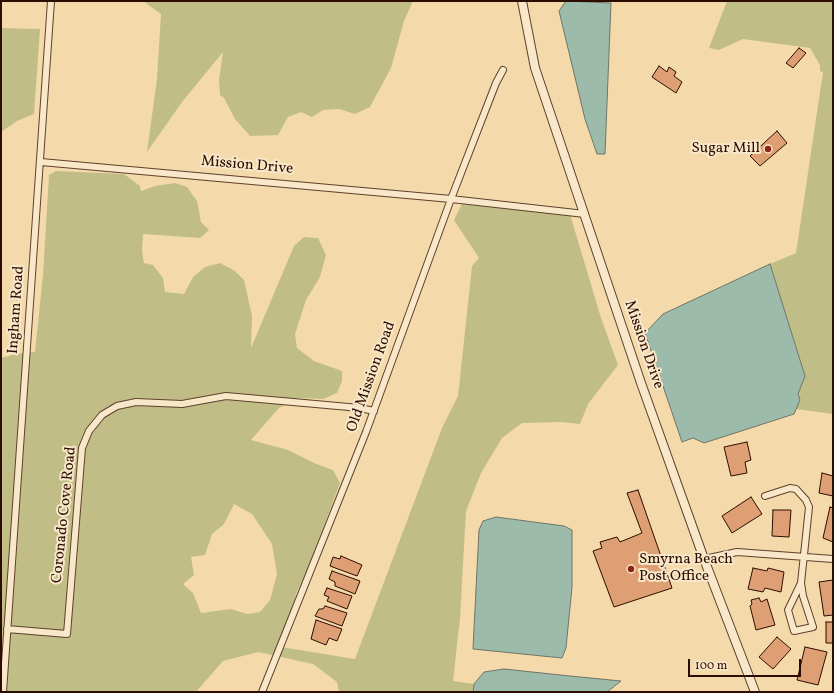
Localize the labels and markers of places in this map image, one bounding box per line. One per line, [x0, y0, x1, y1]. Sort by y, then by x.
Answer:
place label: Sugar Mill [691, 140, 760, 158]
marker: Sugar Mill [763, 144, 773, 154]
place label: Smyrna Beach Post Office [639, 551, 733, 586]
marker: Smyrna Beach Post Office [626, 564, 636, 574]

